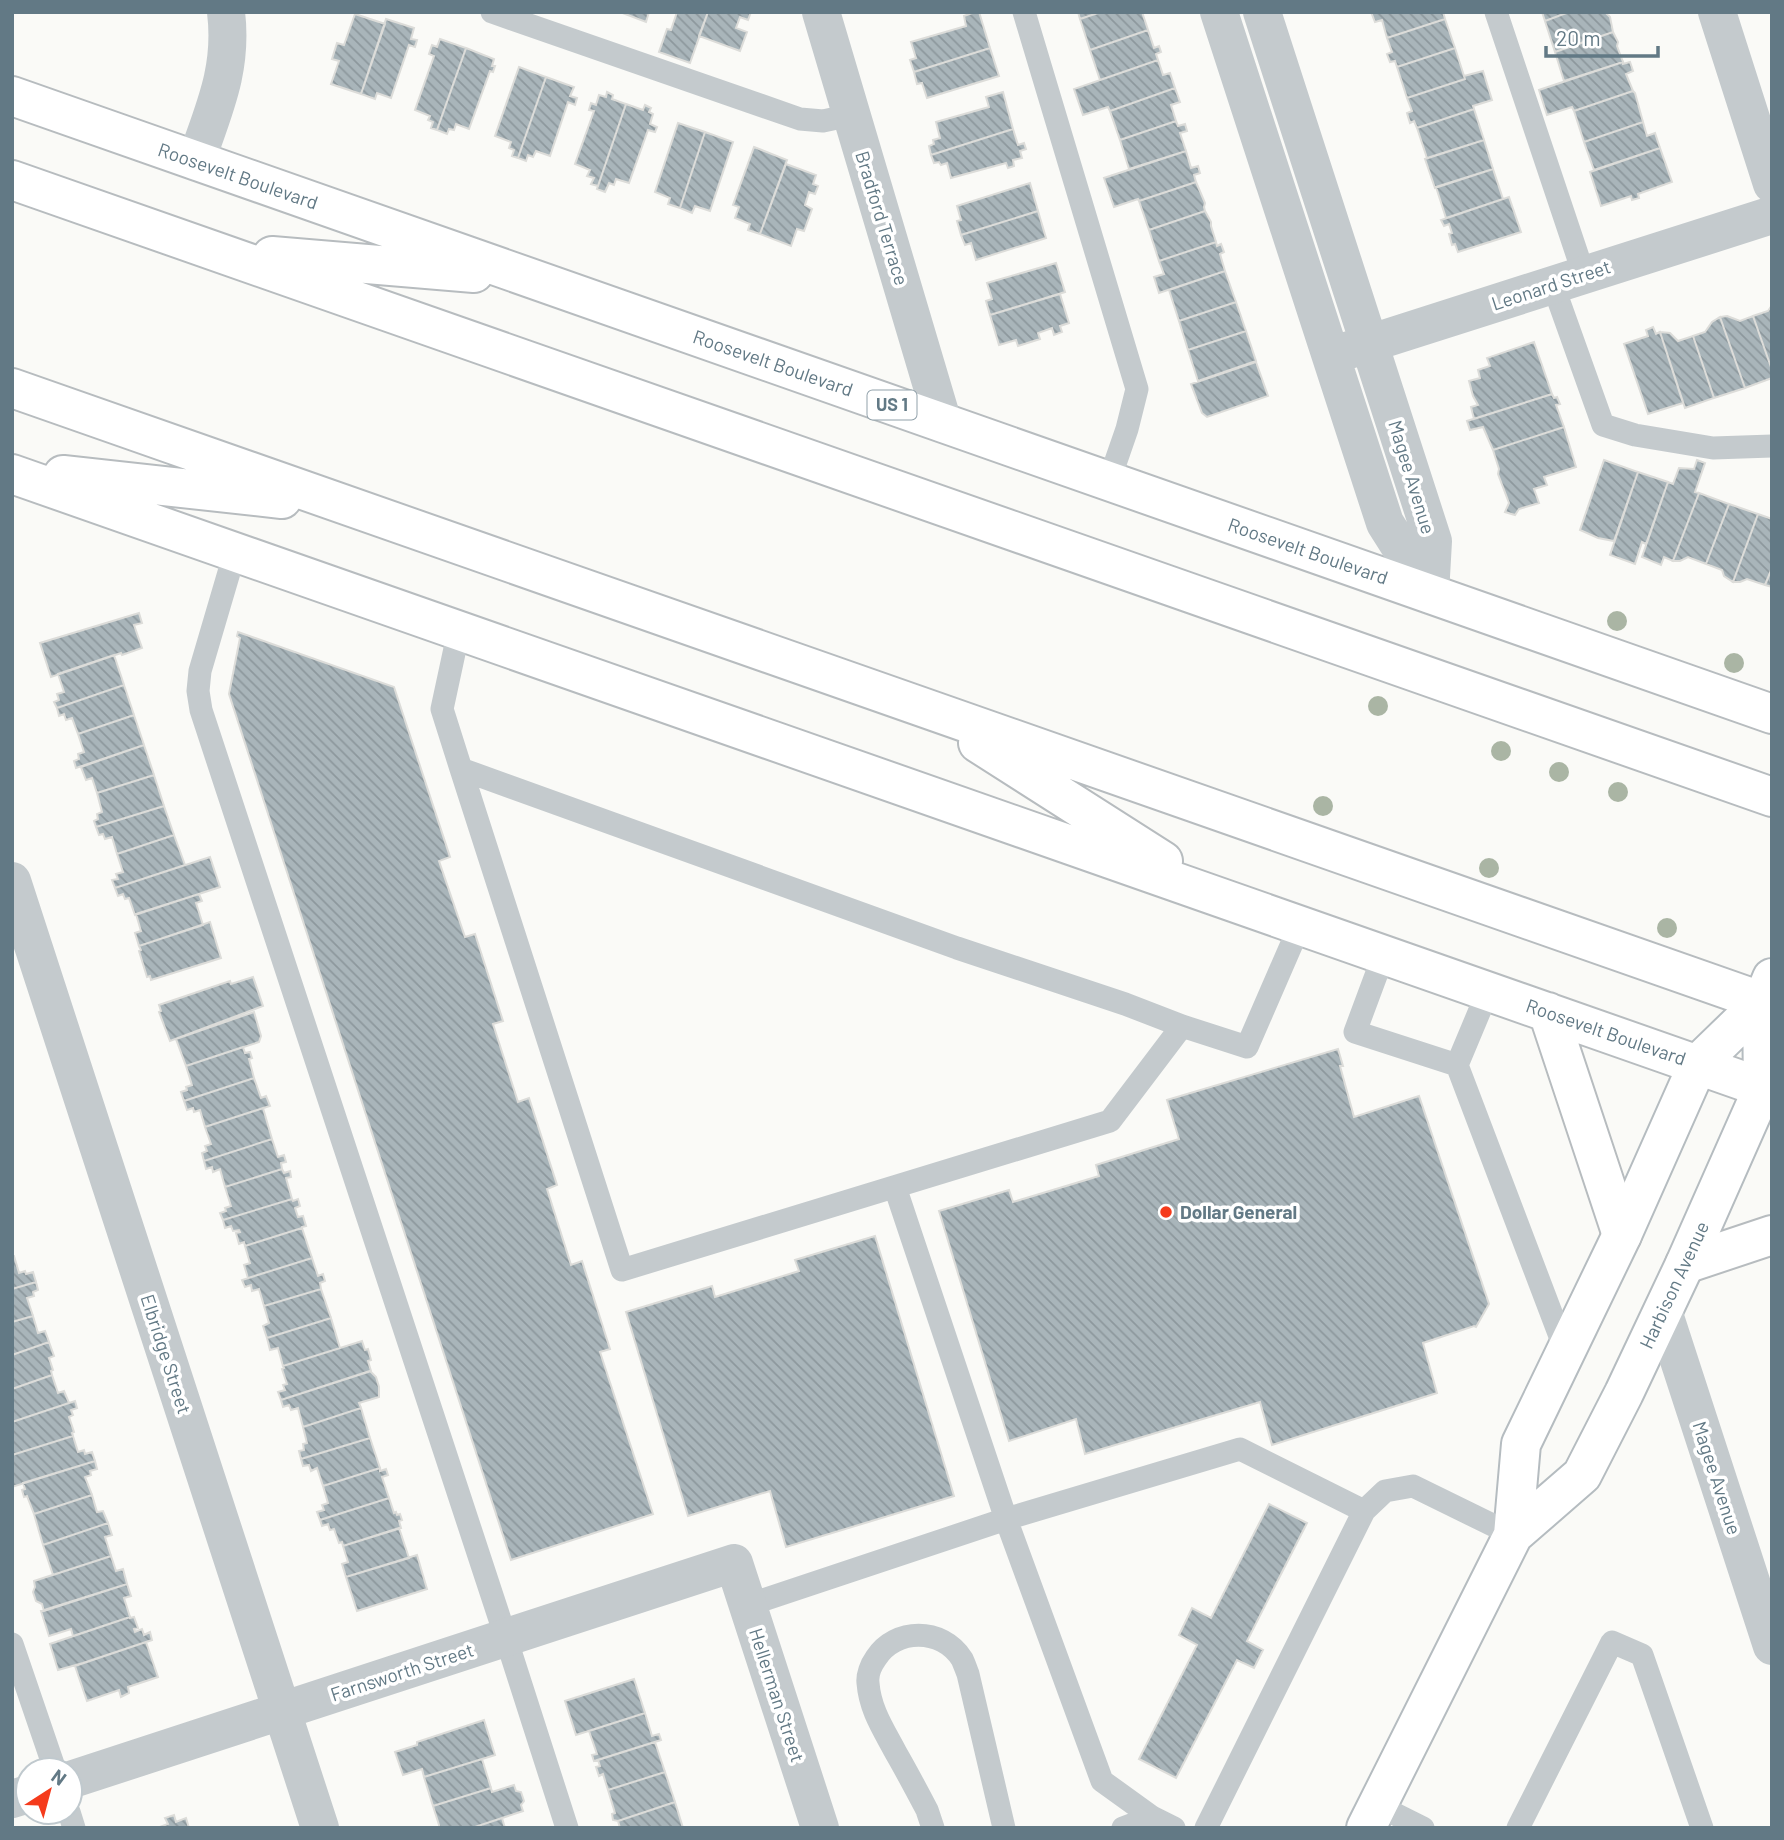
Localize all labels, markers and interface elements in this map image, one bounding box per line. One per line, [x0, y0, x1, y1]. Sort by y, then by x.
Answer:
scale bar [1546, 14, 1658, 58]
text: 20 m [1556, 25, 1601, 50]
street label: Roosevelt Boulevard [155, 137, 321, 214]
street label: Bradford Terrace [851, 148, 914, 288]
street label: Leonard Street [1488, 254, 1613, 315]
street label: Roosevelt Boulevard [690, 324, 856, 401]
road number: US 1 [868, 390, 917, 419]
street label: Magee Avenue [1384, 417, 1441, 537]
street label: Roosevelt Boulevard [1225, 512, 1391, 589]
street label: Roosevelt Boulevard [1523, 993, 1689, 1070]
place label: Dollar General [1180, 1200, 1297, 1223]
marker: Dollar General [1158, 1204, 1174, 1220]
street label: Harbison Avenue [1634, 1217, 1713, 1352]
street label: Elbridge Street [136, 1291, 197, 1417]
street label: Magee Avenue [1688, 1418, 1747, 1537]
street label: Hellerman Street [745, 1625, 810, 1765]
street label: Farnsworth Street [327, 1638, 476, 1706]
north arrow [14, 1756, 84, 1826]
text: N [47, 1764, 71, 1790]

